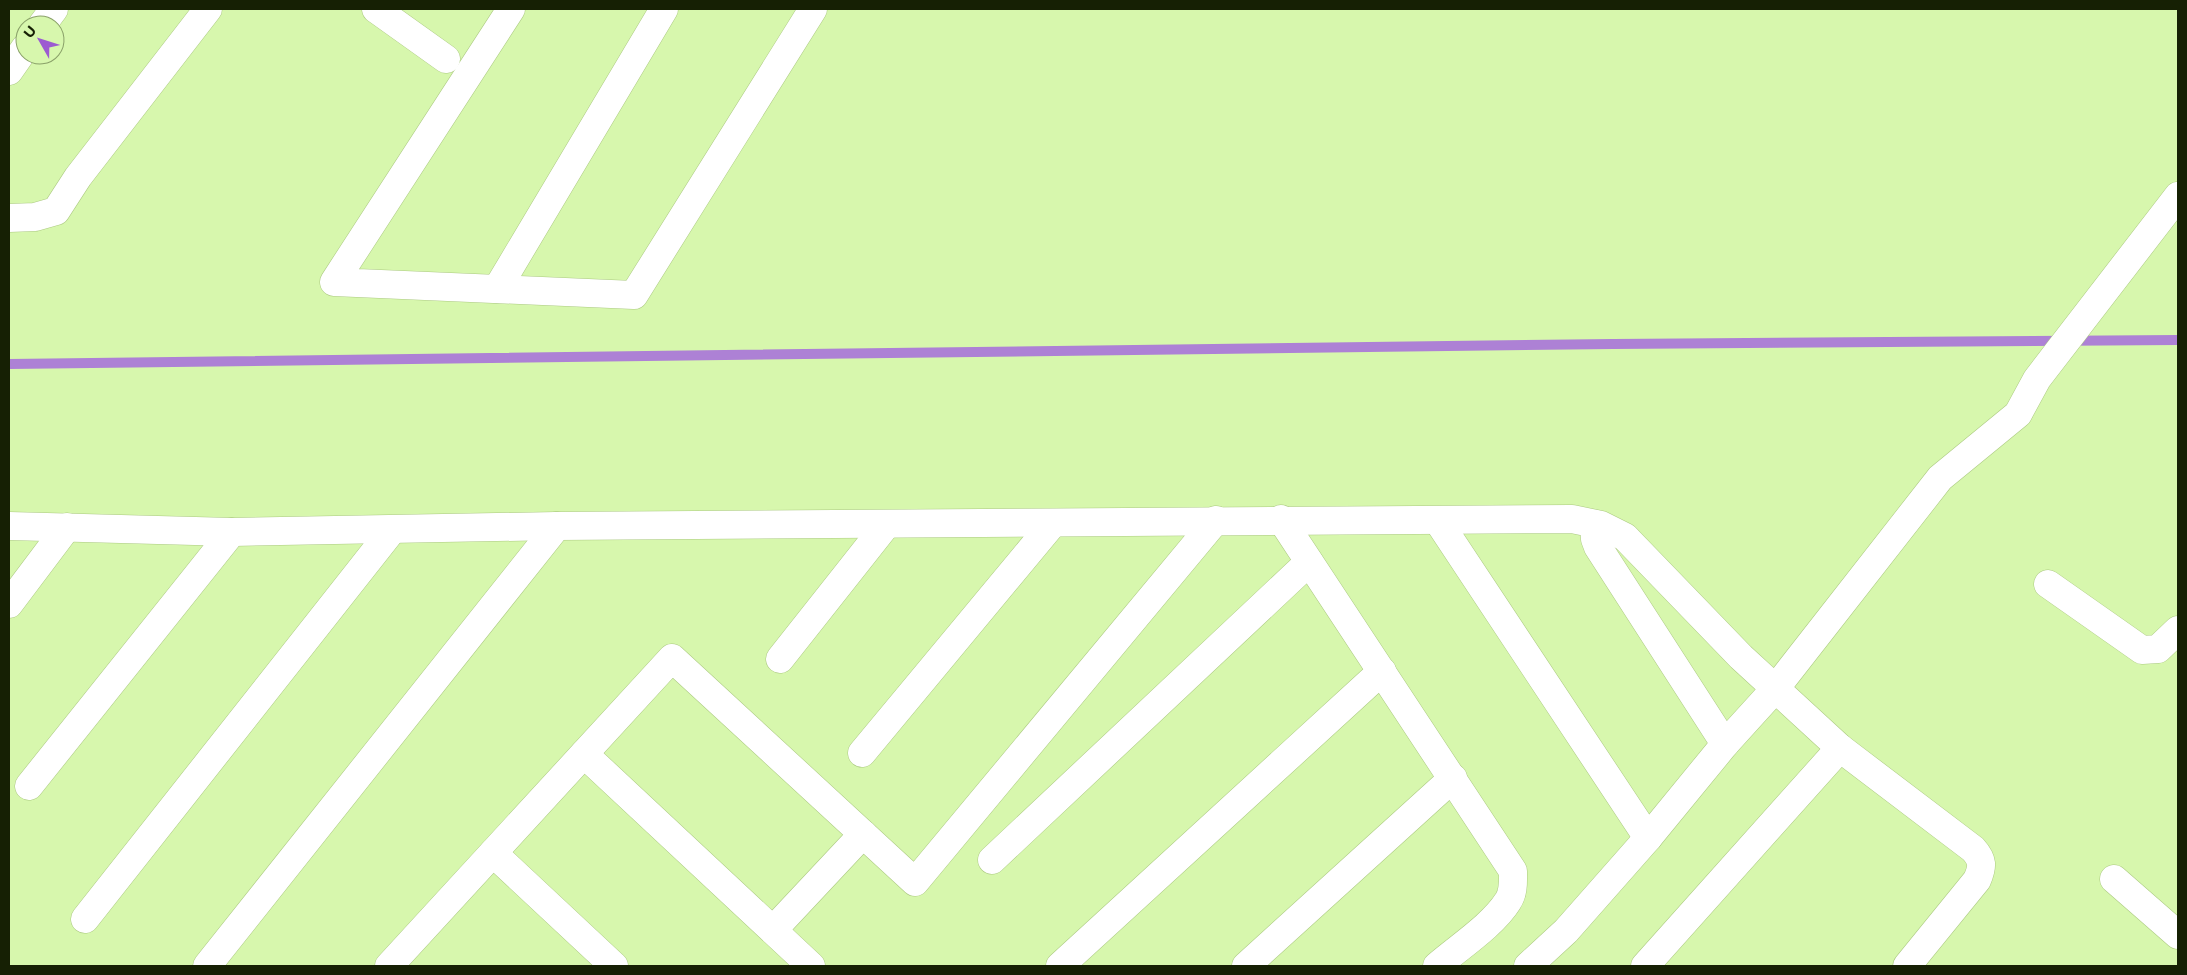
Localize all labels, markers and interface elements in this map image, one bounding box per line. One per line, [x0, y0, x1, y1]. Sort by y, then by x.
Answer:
north arrow [15, 15, 65, 65]
text: U [19, 22, 40, 42]

